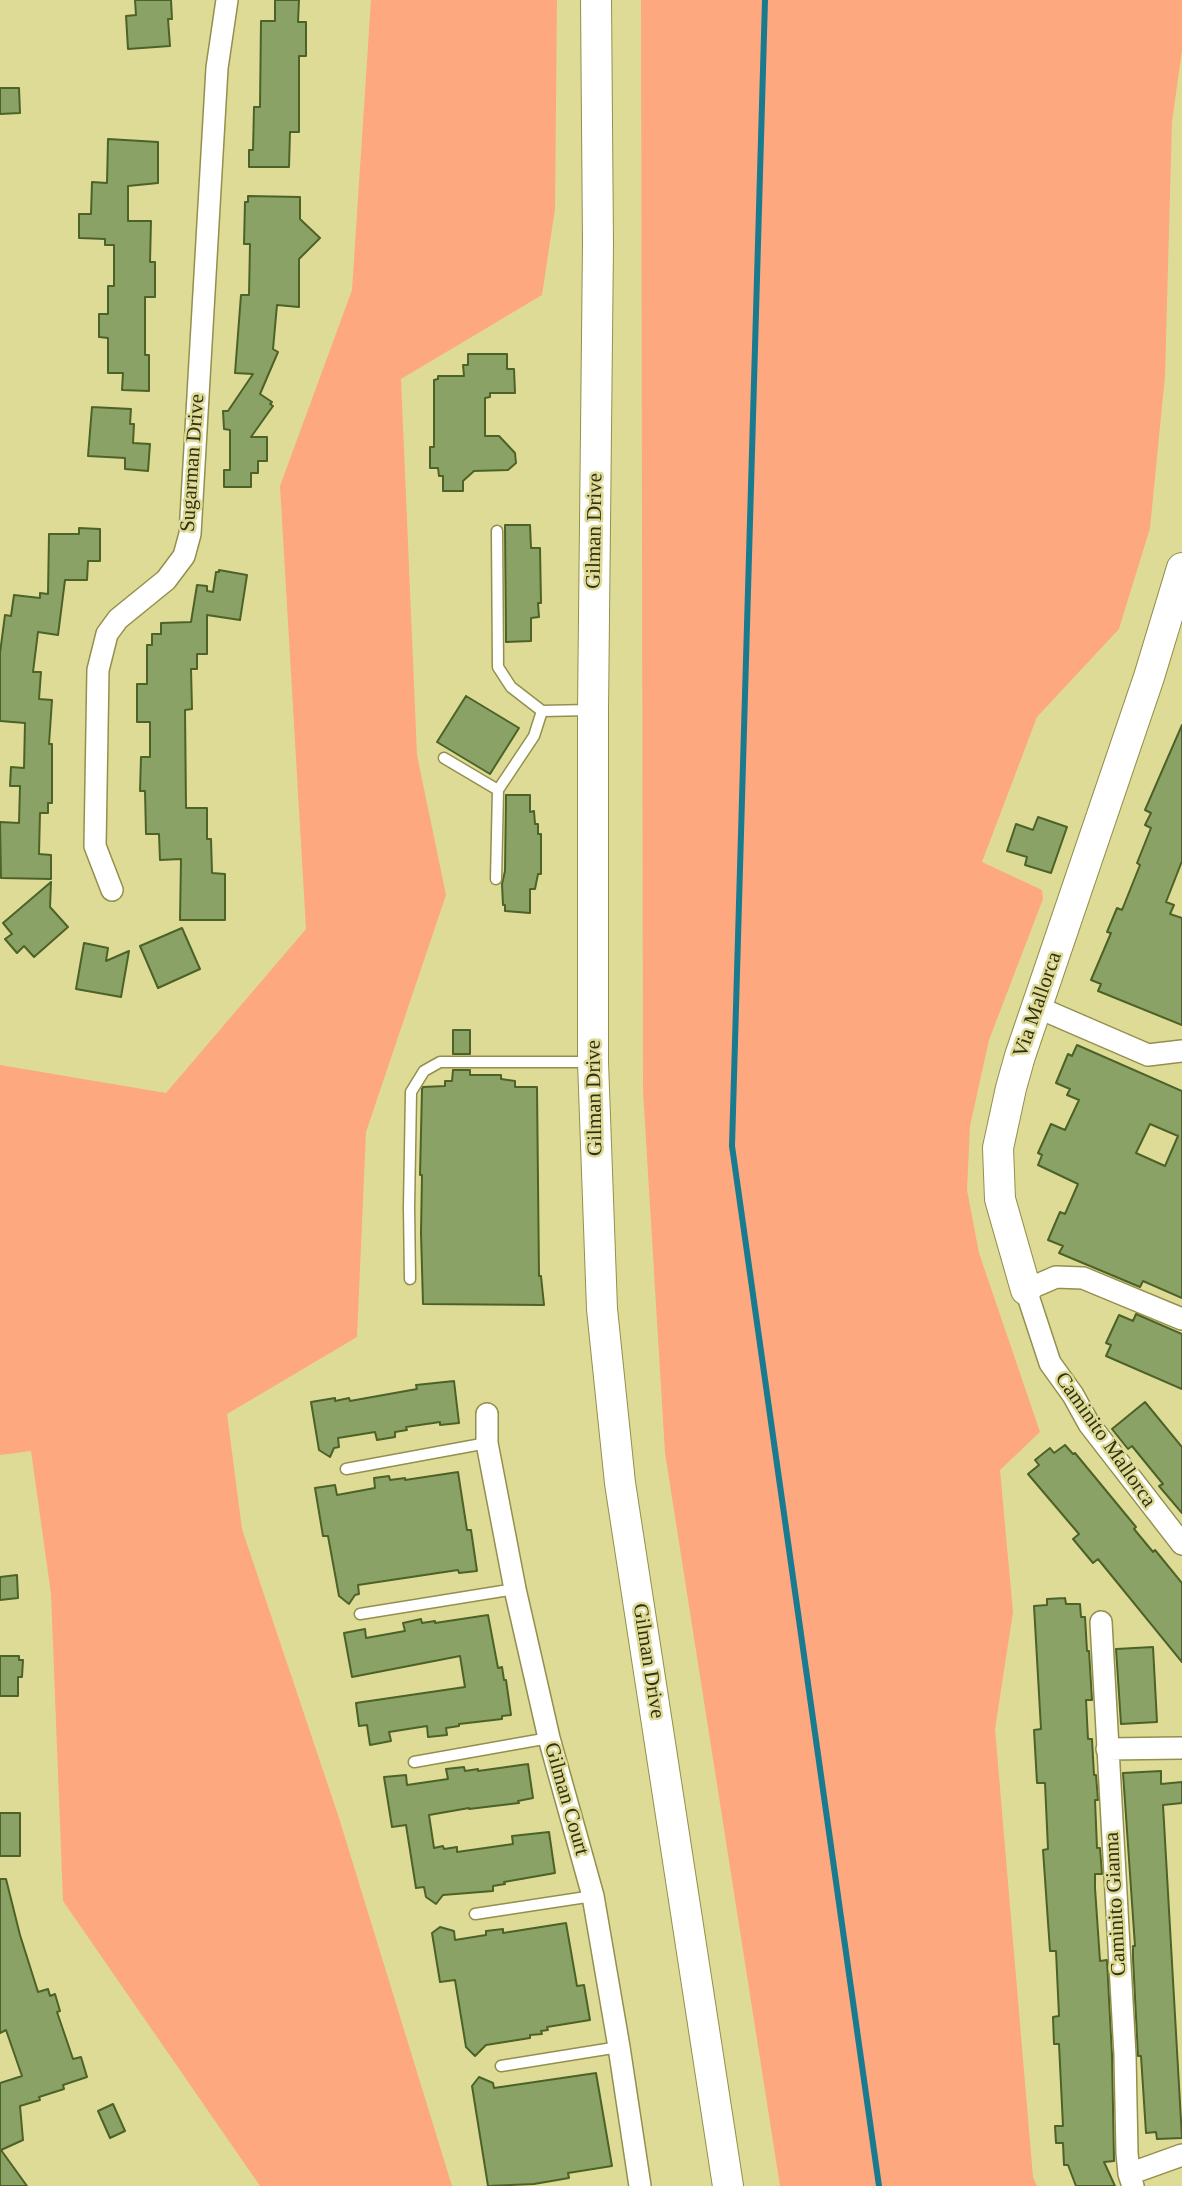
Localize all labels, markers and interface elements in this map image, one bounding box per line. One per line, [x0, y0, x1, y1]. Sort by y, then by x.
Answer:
street label: Sugarman Drive [176, 393, 210, 533]
street label: Gilman Drive [581, 473, 609, 589]
street label: Via Mallorca [1008, 949, 1068, 1061]
street label: Gilman Drive [581, 1040, 609, 1156]
street label: Caminito Mallorca [1049, 1368, 1161, 1512]
street label: Gilman Drive [626, 1602, 670, 1720]
street label: Gilman Court [538, 1740, 594, 1858]
street label: Caminito Gianna [1100, 1831, 1132, 1977]

